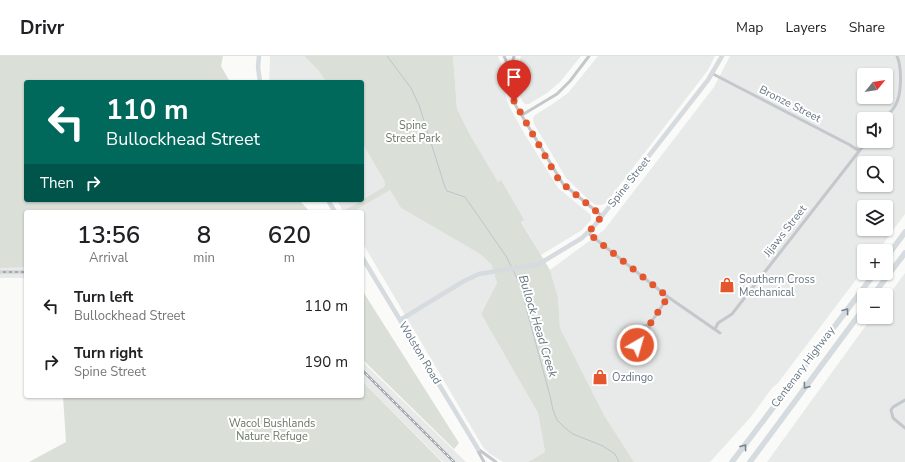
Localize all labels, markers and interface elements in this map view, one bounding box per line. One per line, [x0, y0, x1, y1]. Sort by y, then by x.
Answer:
text: Drivr [20, 15, 64, 41]
text: Map [736, 18, 763, 37]
text: Layers [785, 18, 827, 37]
text: Share [849, 18, 885, 37]
pin [497, 60, 531, 101]
icon: arrive [503, 66, 525, 88]
north arrow [857, 68, 893, 104]
map controls [857, 68, 893, 324]
street label: Bronze Street [757, 82, 824, 126]
text: 110 m [106, 91, 189, 129]
icon: left [40, 96, 92, 148]
button: sound [857, 112, 893, 148]
park label: Spine Street Park [386, 118, 441, 146]
text: Bullockhead Street [106, 127, 260, 151]
street label: Spine Street [604, 153, 654, 211]
button: search [857, 156, 893, 192]
icon: right [82, 172, 104, 194]
text: Then [40, 173, 74, 193]
button: layers [857, 200, 893, 236]
street label: Jijaws Street [759, 202, 810, 261]
text: 13:56 [77, 219, 140, 251]
text: 8 [197, 219, 211, 251]
text: 620 [268, 219, 311, 251]
button: + [857, 244, 893, 280]
text: Arrival [89, 249, 128, 267]
text: min [193, 249, 215, 267]
text: m [284, 249, 295, 267]
place label: Southern Cross Mechanical [739, 272, 815, 300]
water label: Bullock Head Creek [515, 273, 561, 380]
shop icon: Southern Cross Mechanical [718, 276, 736, 294]
text: Turn left [74, 287, 133, 307]
button: − [857, 288, 893, 324]
icon: left [40, 295, 62, 317]
text: 110 m [304, 296, 348, 316]
text: Bullockhead Street [74, 307, 185, 325]
one-way arrow [841, 308, 849, 315]
street label: Wolston Road [395, 319, 445, 387]
street label: Centenary Highway [768, 323, 839, 411]
position arrow [616, 324, 658, 366]
text: Turn right [74, 343, 143, 363]
icon: right [40, 351, 62, 373]
text: 190 m [304, 352, 348, 372]
text: Spine Street [74, 363, 146, 381]
shop icon: Ozdingo [591, 368, 609, 386]
place label: Ozdingo [612, 370, 653, 385]
one-way arrow [804, 381, 811, 388]
park label: Wacol Bushlands Nature Refuge [229, 416, 315, 444]
one-way arrow [739, 444, 746, 451]

